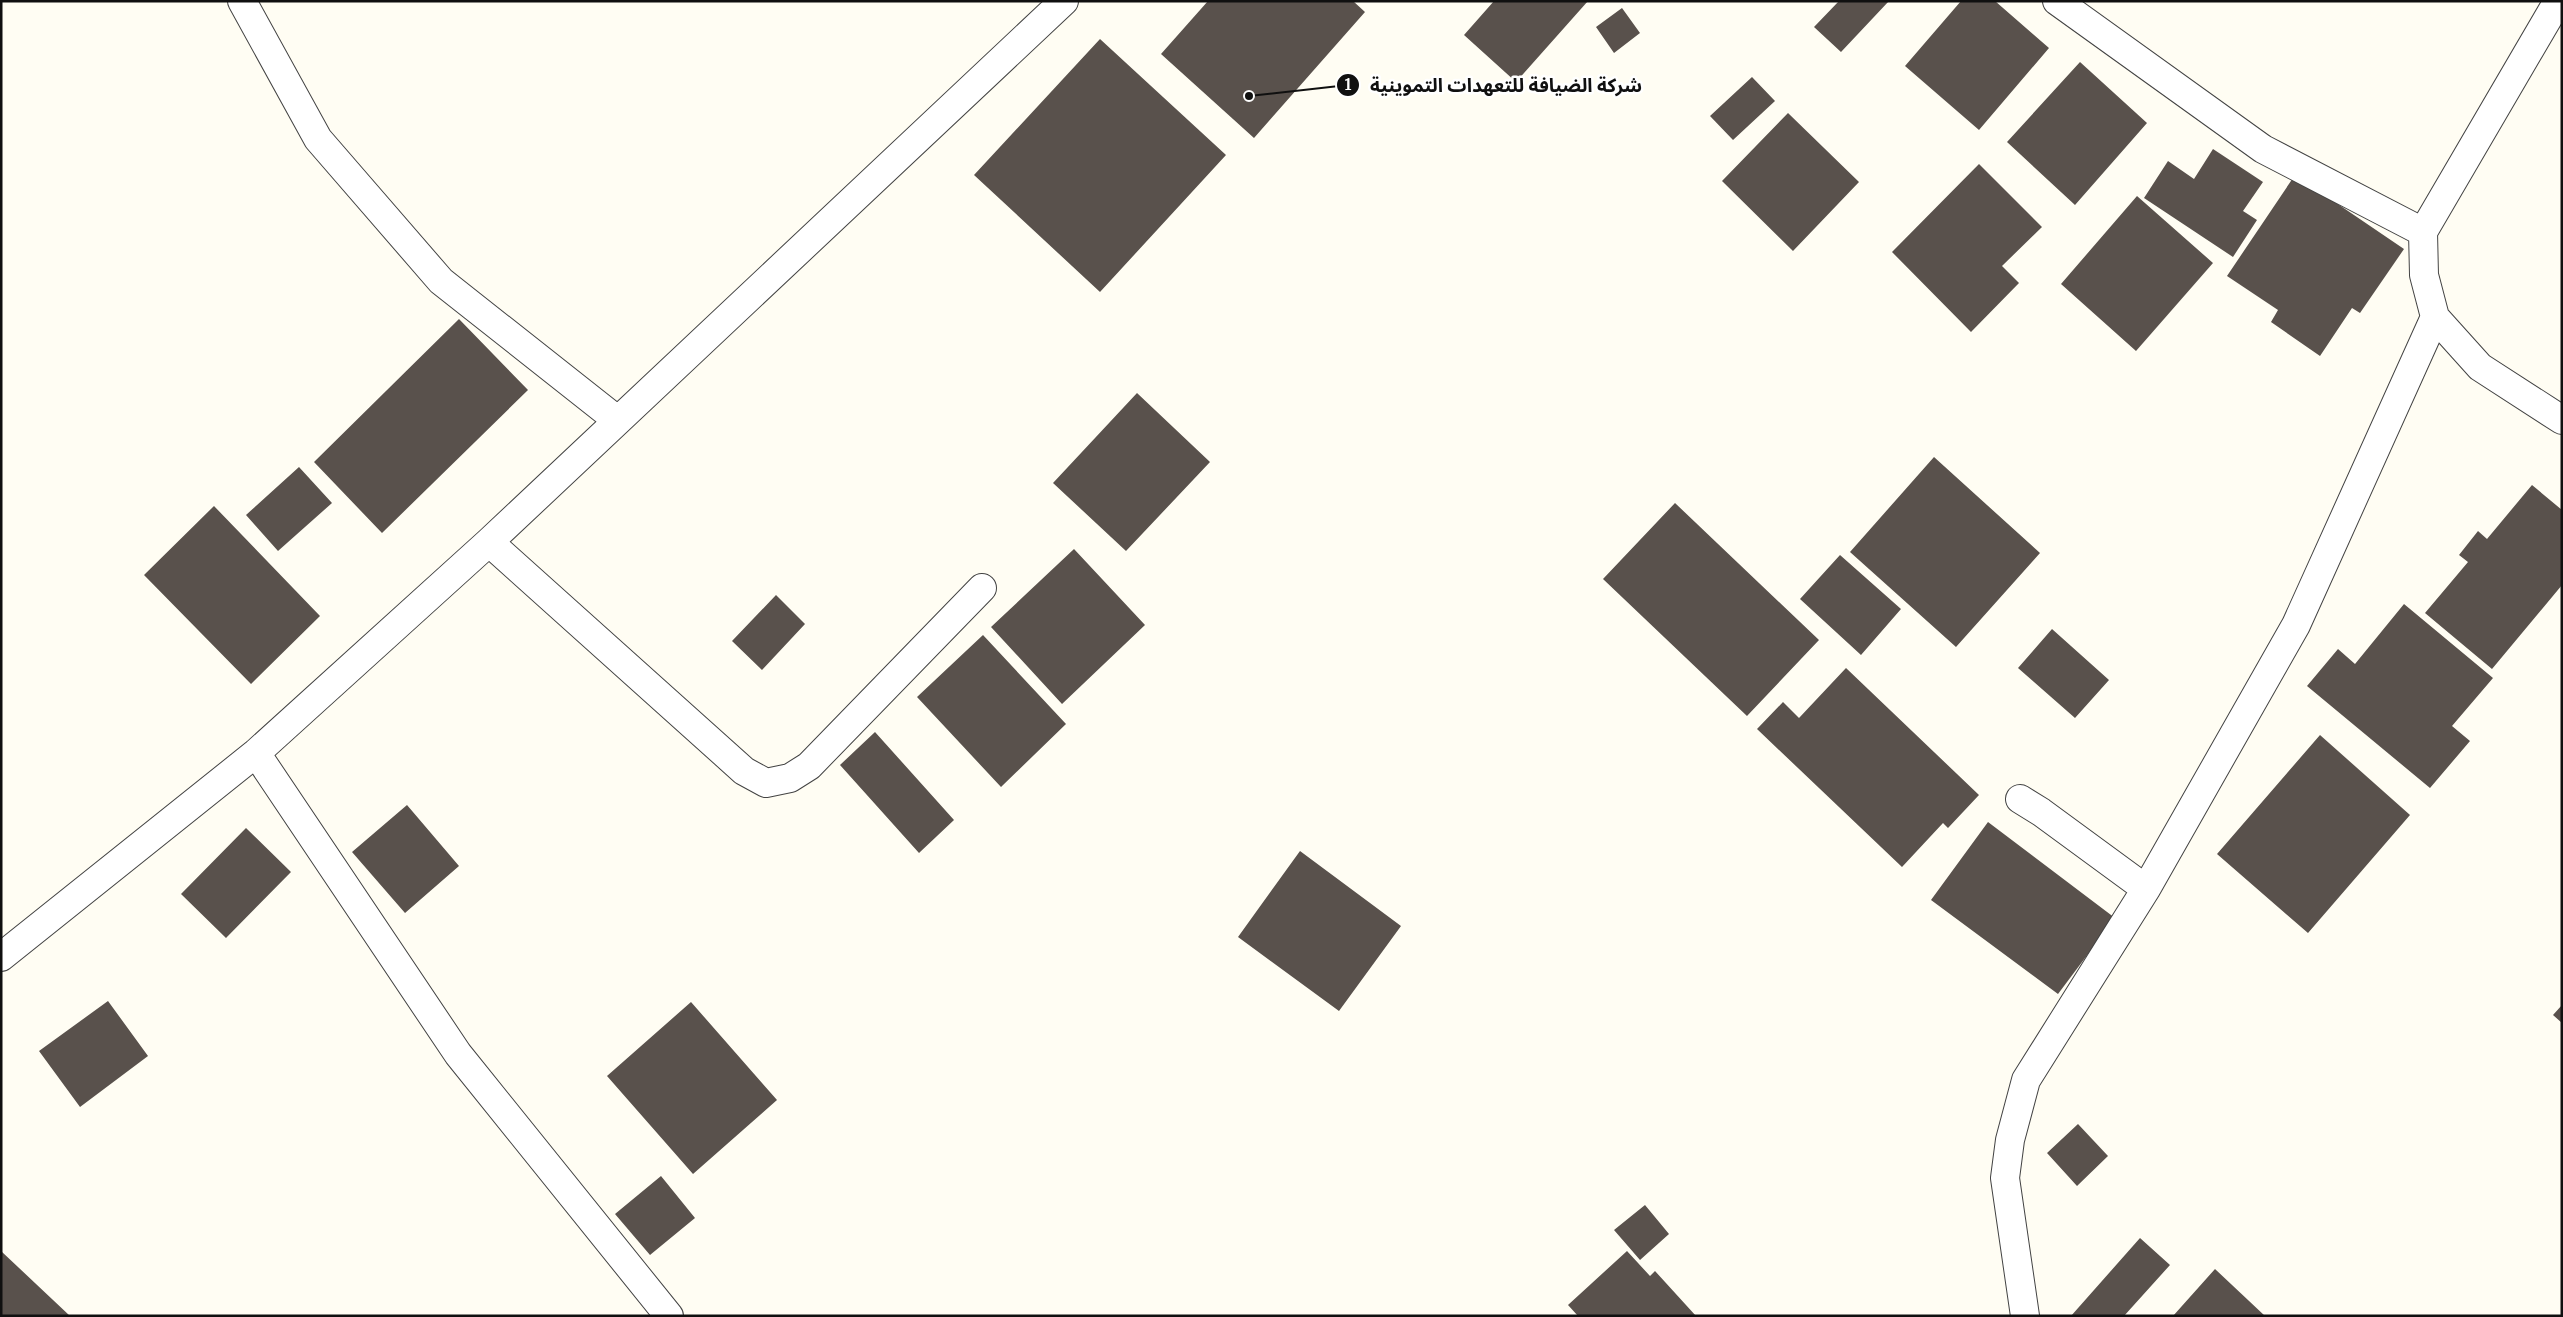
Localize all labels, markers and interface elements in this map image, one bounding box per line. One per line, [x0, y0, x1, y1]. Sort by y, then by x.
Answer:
callout: شركة الضيافة للتعهدات التموينية [1335, 68, 1652, 102]
text: شركة الضيافة للتعهدات التموينية [1370, 73, 1642, 97]
text: 1 [1345, 75, 1352, 94]

